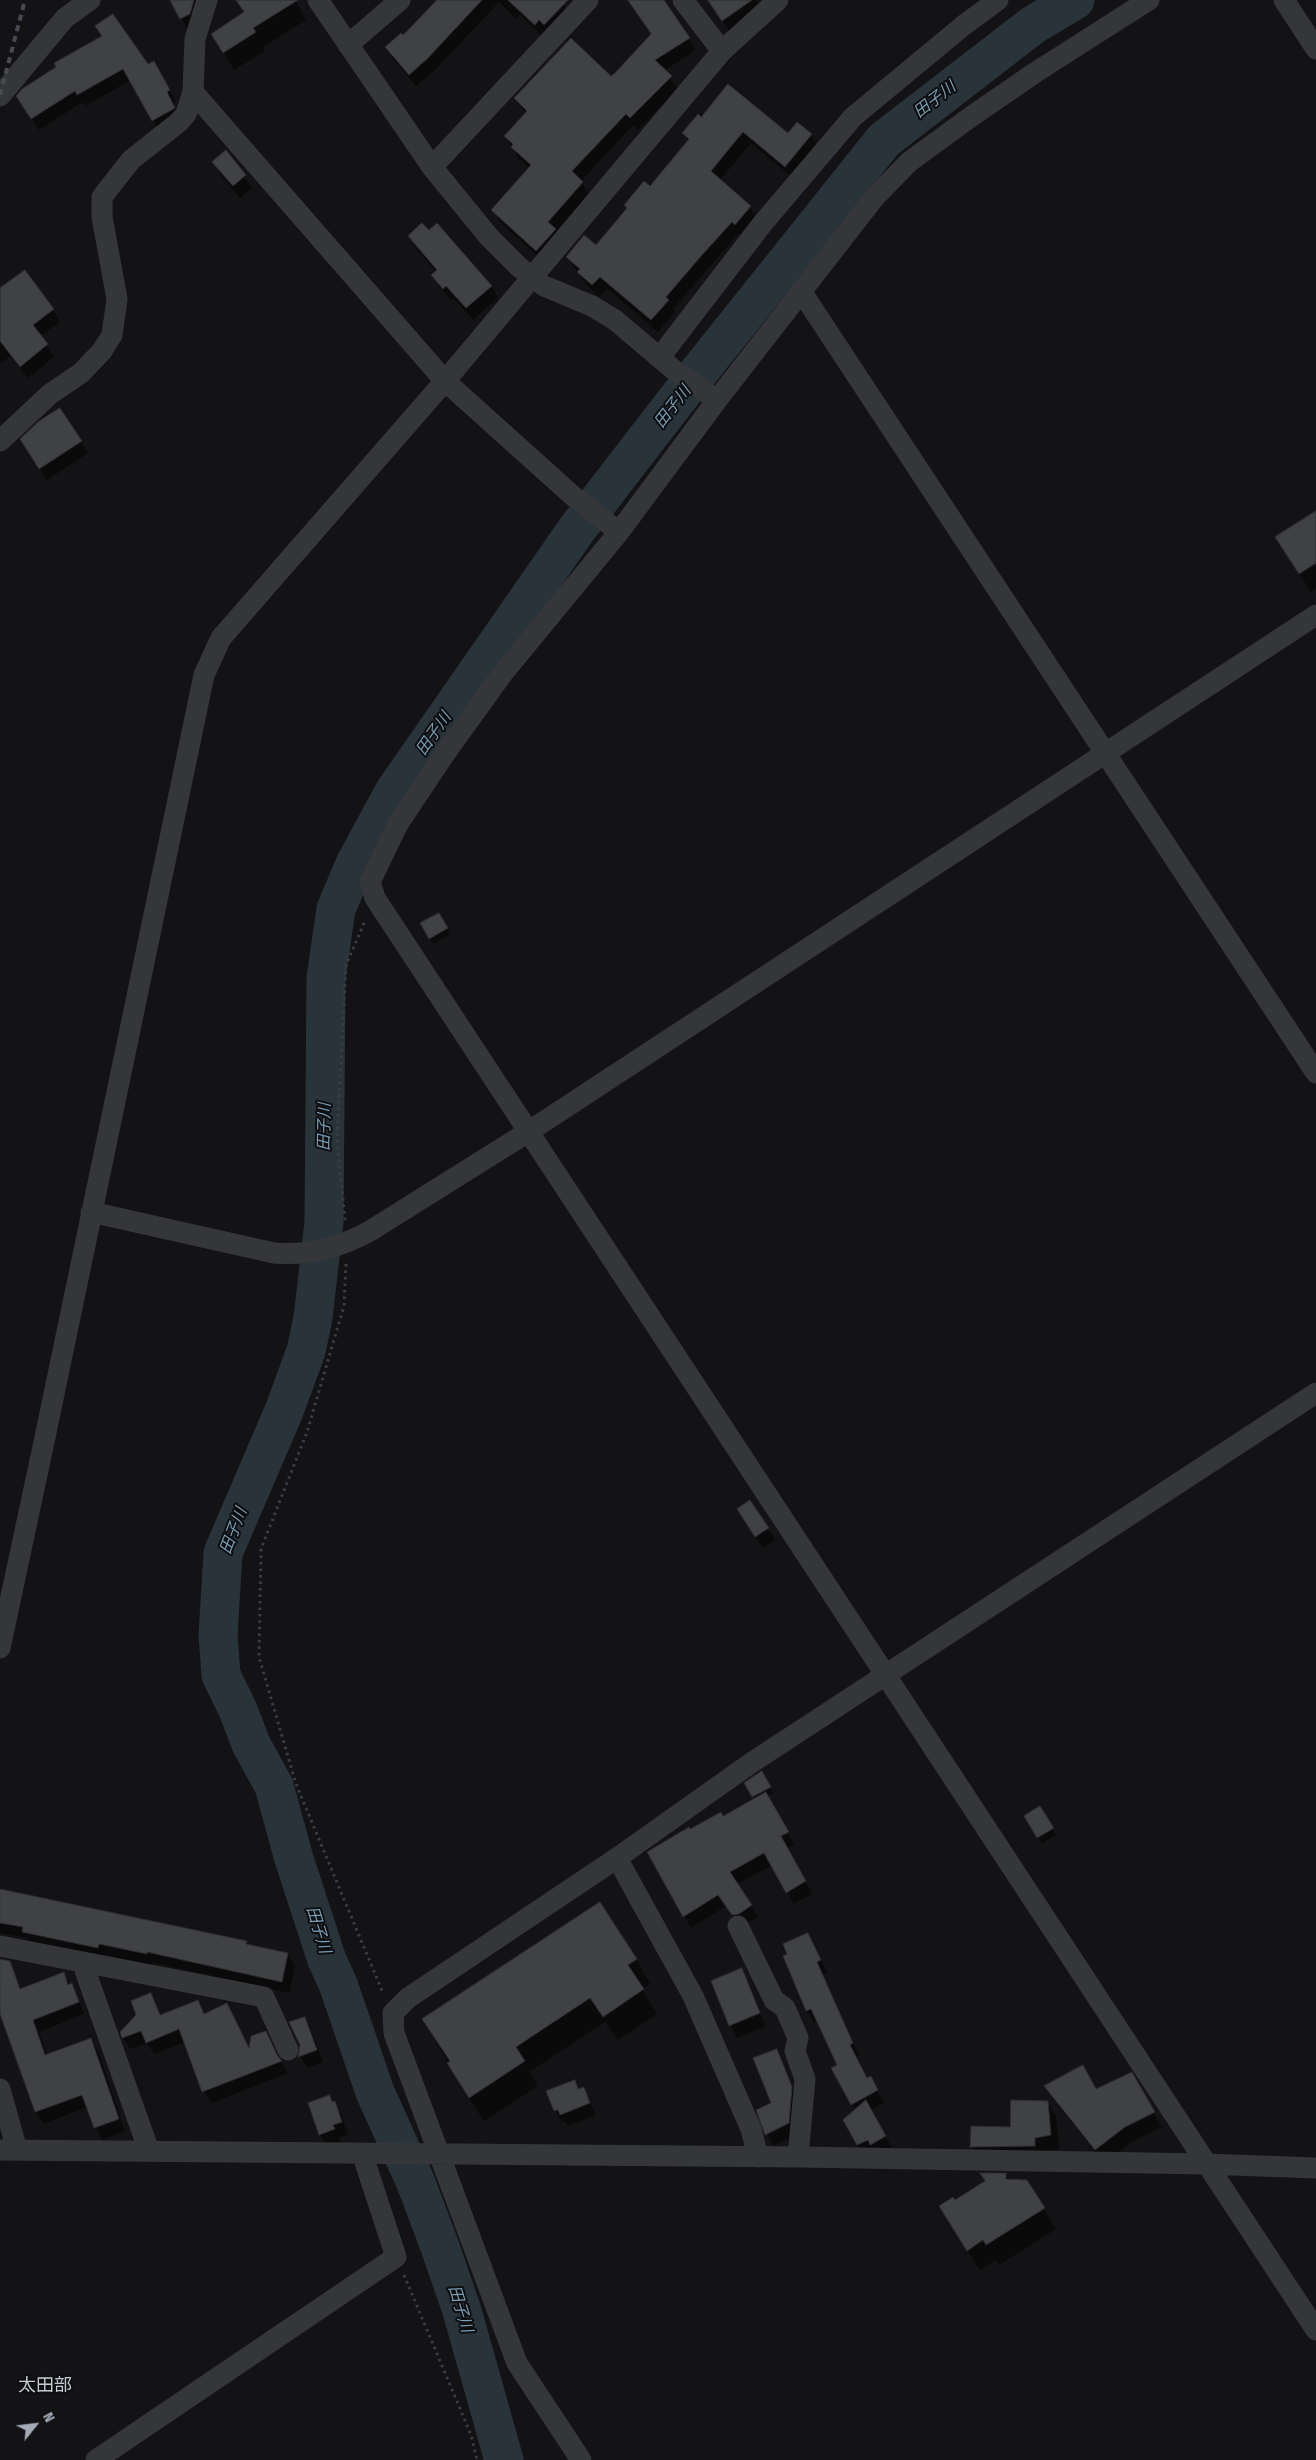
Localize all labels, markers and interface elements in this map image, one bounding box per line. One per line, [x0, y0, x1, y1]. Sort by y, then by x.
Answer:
water label: 田子川 [910, 78, 960, 122]
water label: 田子川 [651, 382, 695, 432]
water label: 田子川 [412, 709, 456, 759]
water label: 田子川 [315, 1103, 335, 1151]
water label: 田子川 [216, 1505, 252, 1557]
water label: 田子川 [302, 1904, 334, 1956]
water label: 田子川 [444, 2283, 476, 2335]
district label: 太田部 [18, 2375, 72, 2397]
north arrow [10, 2400, 60, 2450]
text: N [39, 2410, 58, 2425]

